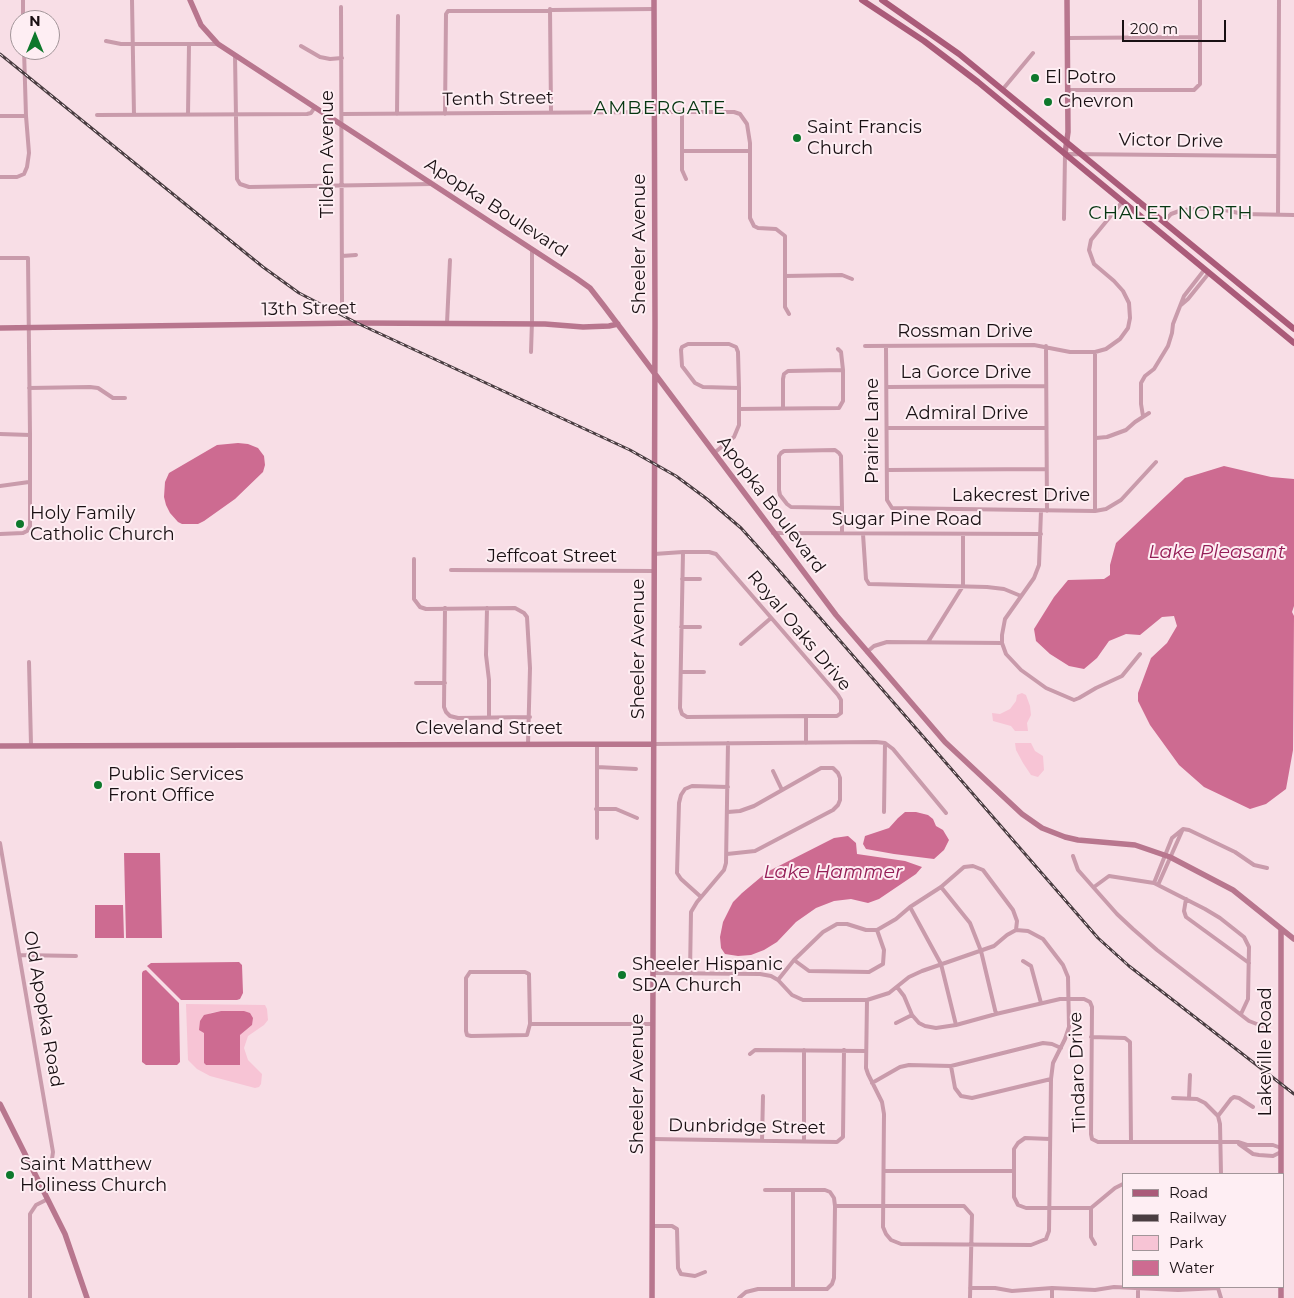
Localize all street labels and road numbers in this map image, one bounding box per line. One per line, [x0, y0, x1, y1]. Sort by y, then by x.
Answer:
street label: Tenth Street [442, 87, 554, 111]
street label: Tilden Avenue [317, 90, 339, 218]
street label: Victor Drive [1118, 129, 1224, 153]
street label: Apopka Boulevard [420, 154, 572, 262]
street label: Sheeler Avenue [629, 174, 651, 314]
street label: 13th Street [261, 297, 357, 321]
street label: Rossman Drive [897, 321, 1033, 343]
street label: La Gorce Drive [901, 362, 1031, 384]
street label: Prairie Lane [862, 378, 884, 484]
street label: Admiral Drive [906, 403, 1028, 425]
street label: Apopka Boulevard [712, 432, 830, 578]
street label: Lakecrest Drive [952, 485, 1090, 507]
street label: Sugar Pine Road [832, 509, 982, 531]
street label: Jeffcoat Street [487, 546, 617, 568]
street label: Royal Oaks Drive [742, 566, 856, 696]
street label: Sheeler Avenue [628, 579, 650, 719]
street label: Cleveland Street [415, 718, 563, 740]
street label: Old Apopka Road [19, 929, 67, 1089]
street label: Lakeville Road [1255, 987, 1277, 1117]
street label: Tindaro Drive [1065, 1012, 1091, 1132]
street label: Sheeler Avenue [627, 1014, 649, 1154]
street label: Dunbridge Street [668, 1115, 826, 1139]

